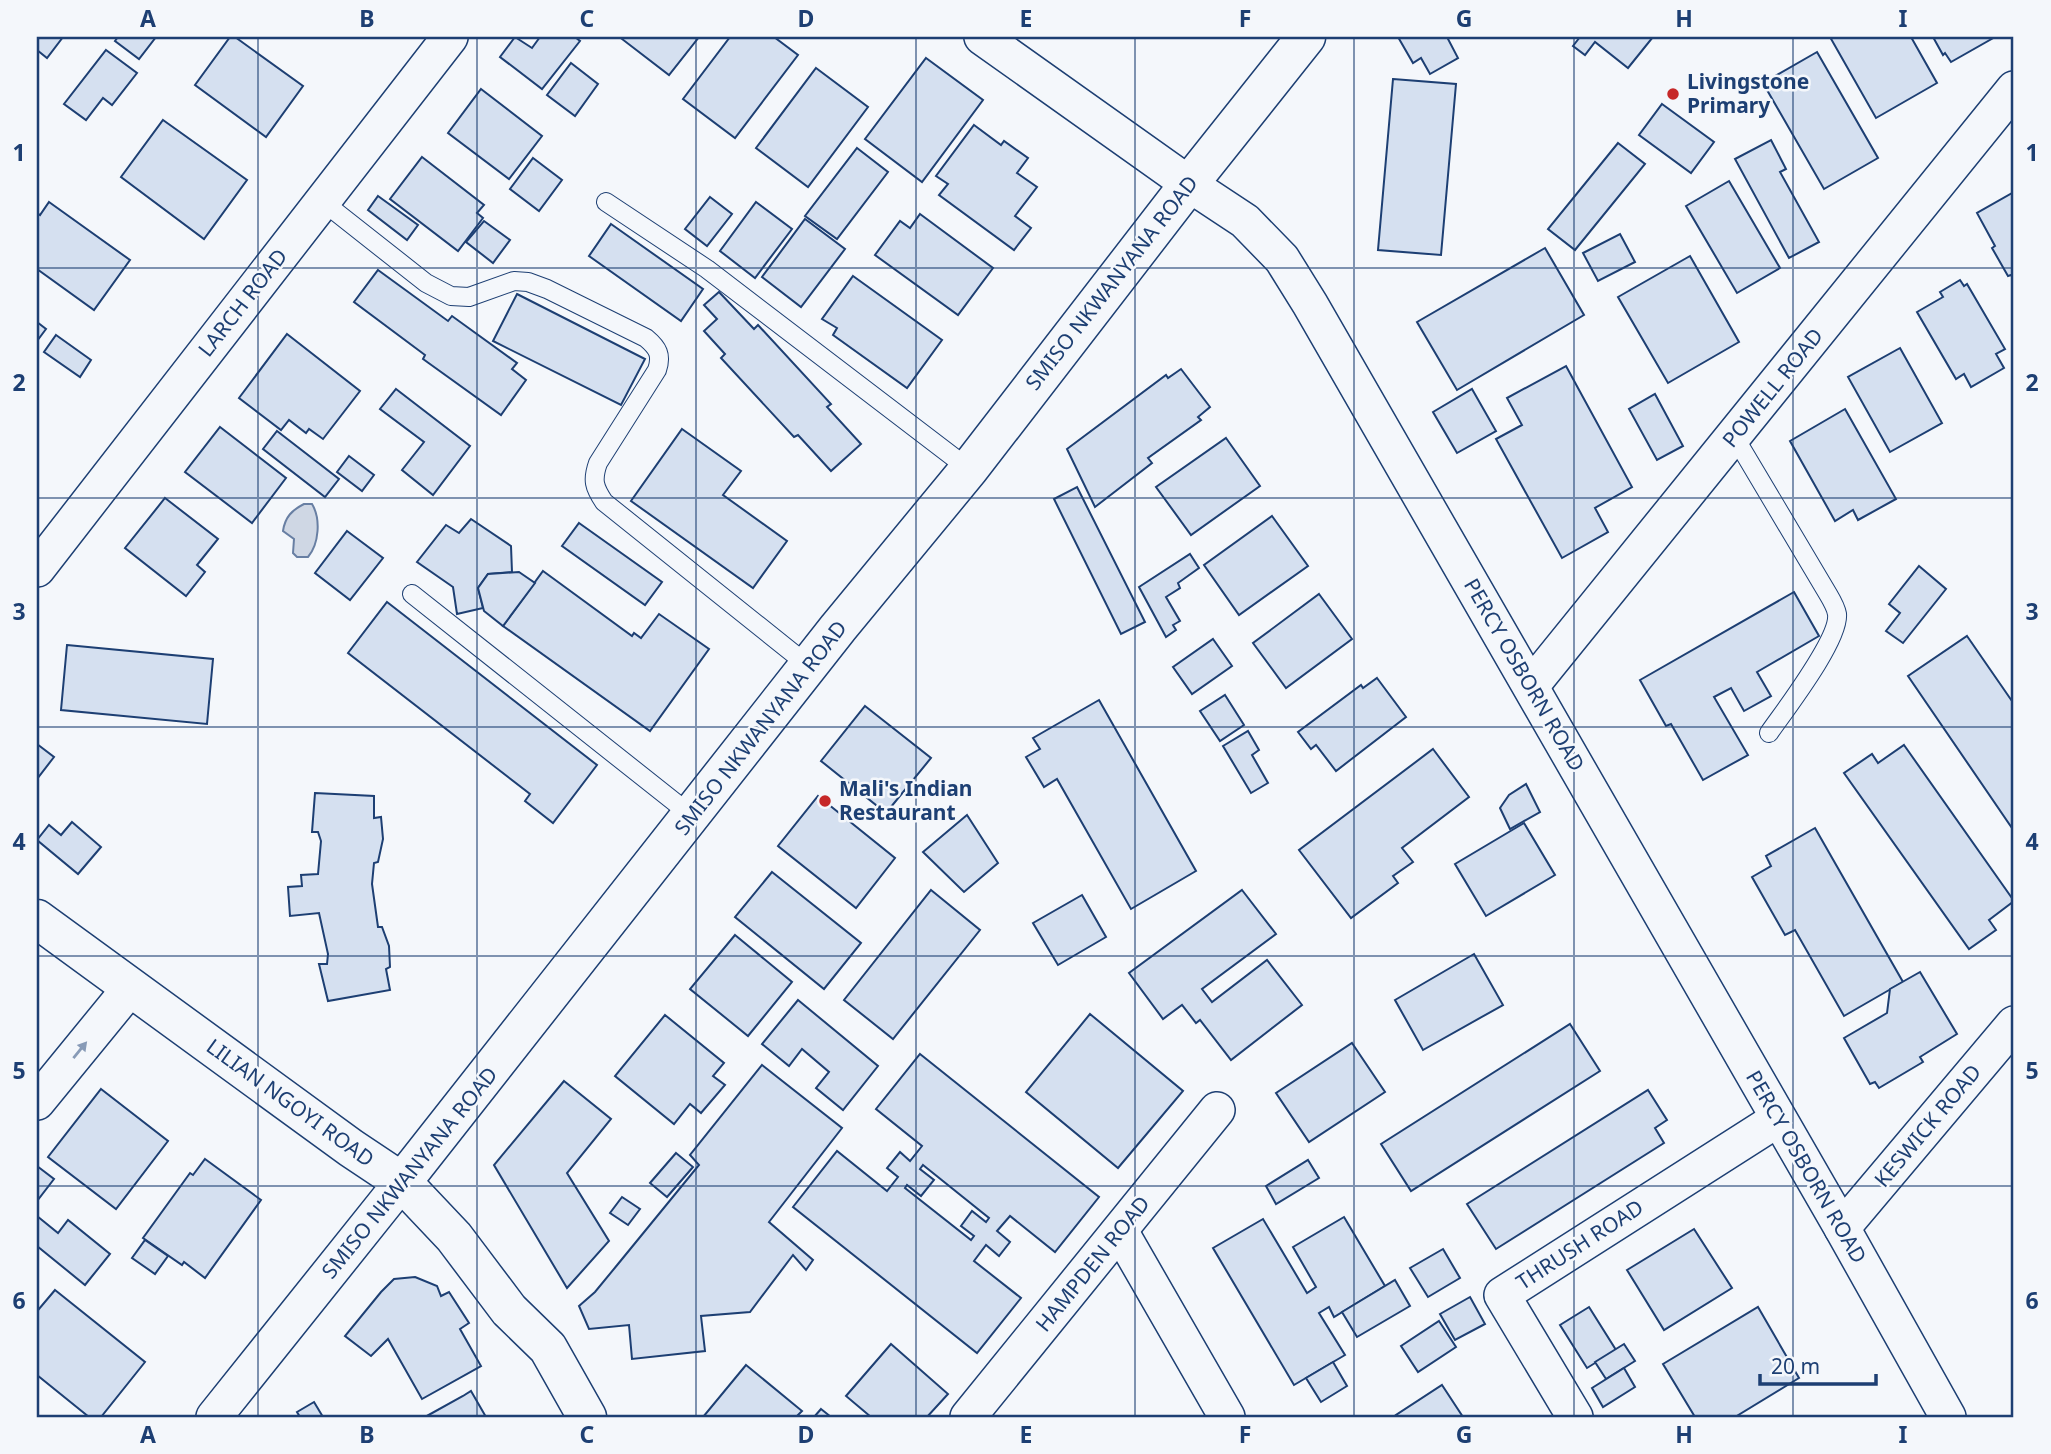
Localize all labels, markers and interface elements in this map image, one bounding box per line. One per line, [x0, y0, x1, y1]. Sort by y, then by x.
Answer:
text: A [140, 2, 156, 34]
text: B [359, 2, 375, 34]
text: C [580, 2, 595, 34]
text: D [798, 2, 814, 34]
text: E [1020, 2, 1032, 34]
text: F [1239, 2, 1251, 34]
text: G [1456, 2, 1472, 34]
text: H [1675, 2, 1693, 34]
text: I [1899, 2, 1908, 34]
place label: Livingstone Primary [1687, 67, 1809, 119]
marker: Livingstone Primary [1665, 86, 1681, 102]
text: 1 [12, 136, 26, 168]
text: 1 [2025, 136, 2039, 168]
street label: SMISO NKWANYANA ROAD [1019, 169, 1204, 395]
street label: LARCH ROAD [191, 243, 293, 362]
street label: POWELL ROAD [1716, 322, 1829, 453]
text: 2 [12, 366, 26, 398]
text: 2 [2025, 366, 2039, 398]
street label: PERCY OSBORN ROAD [1458, 573, 1592, 776]
text: 3 [12, 595, 26, 627]
text: 3 [2025, 595, 2039, 627]
street label: SMISO NKWANYANA ROAD [668, 614, 853, 840]
place label: Mali's Indian Restaurant [839, 774, 972, 826]
marker: Mali's Indian Restaurant [817, 793, 833, 809]
text: 4 [12, 825, 26, 857]
text: 4 [2025, 825, 2039, 857]
street label: LILIAN NGOYI ROAD [201, 1032, 380, 1173]
one-way arrow [72, 1041, 87, 1058]
text: 5 [12, 1054, 26, 1086]
text: 5 [2025, 1054, 2039, 1086]
street label: KESWICK ROAD [1868, 1058, 1987, 1193]
street label: SMISO NKWANYANA ROAD [315, 1061, 503, 1284]
street label: PERCY OSBORN ROAD [1740, 1065, 1874, 1268]
street label: HAMPDEN ROAD [1029, 1190, 1156, 1337]
street label: THRUSH ROAD [1511, 1193, 1648, 1296]
text: 6 [12, 1284, 26, 1316]
text: 6 [2025, 1284, 2039, 1316]
scale bar [1760, 1342, 1876, 1386]
text: 20 m [1771, 1352, 1820, 1380]
text: A [140, 1418, 156, 1450]
text: B [359, 1418, 375, 1450]
text: C [580, 1418, 595, 1450]
text: D [798, 1418, 814, 1450]
text: E [1020, 1418, 1032, 1450]
text: F [1239, 1418, 1251, 1450]
text: G [1456, 1418, 1472, 1450]
text: H [1675, 1418, 1693, 1450]
text: I [1899, 1418, 1908, 1450]

